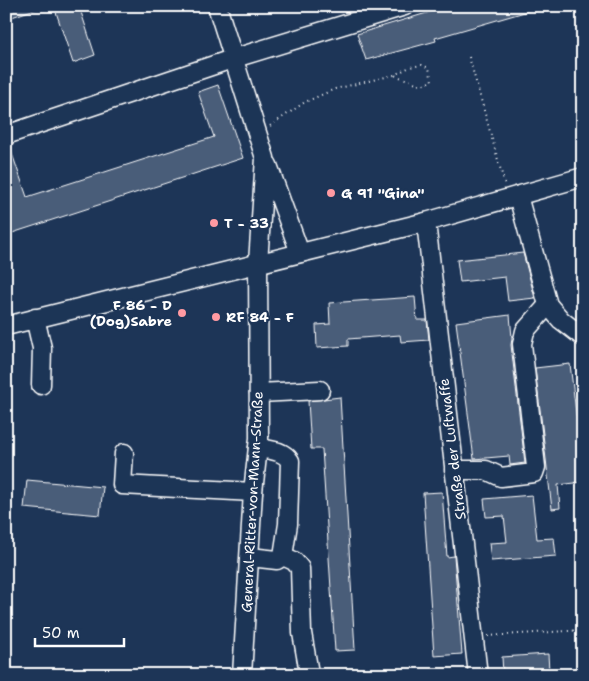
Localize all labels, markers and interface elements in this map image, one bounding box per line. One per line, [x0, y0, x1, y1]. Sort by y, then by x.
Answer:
place label: G 91 "Gina" [341, 184, 425, 202]
marker: G 91 "Gina" [325, 187, 337, 199]
place label: T - 33 [224, 214, 269, 232]
marker: T - 33 [208, 217, 220, 229]
place label: F 86 - D (Dog)Sabre [90, 296, 172, 330]
marker: F 86 - D (Dog)Sabre [176, 307, 188, 319]
place label: RF 84 - F [226, 308, 294, 326]
marker: RF 84 - F [210, 311, 222, 323]
street label: Straße der Luftwaffe [434, 377, 470, 521]
street label: General-Ritter-von-Mann-Straße [237, 391, 267, 613]
scale bar [35, 616, 124, 648]
text: 50 m [42, 623, 80, 643]

